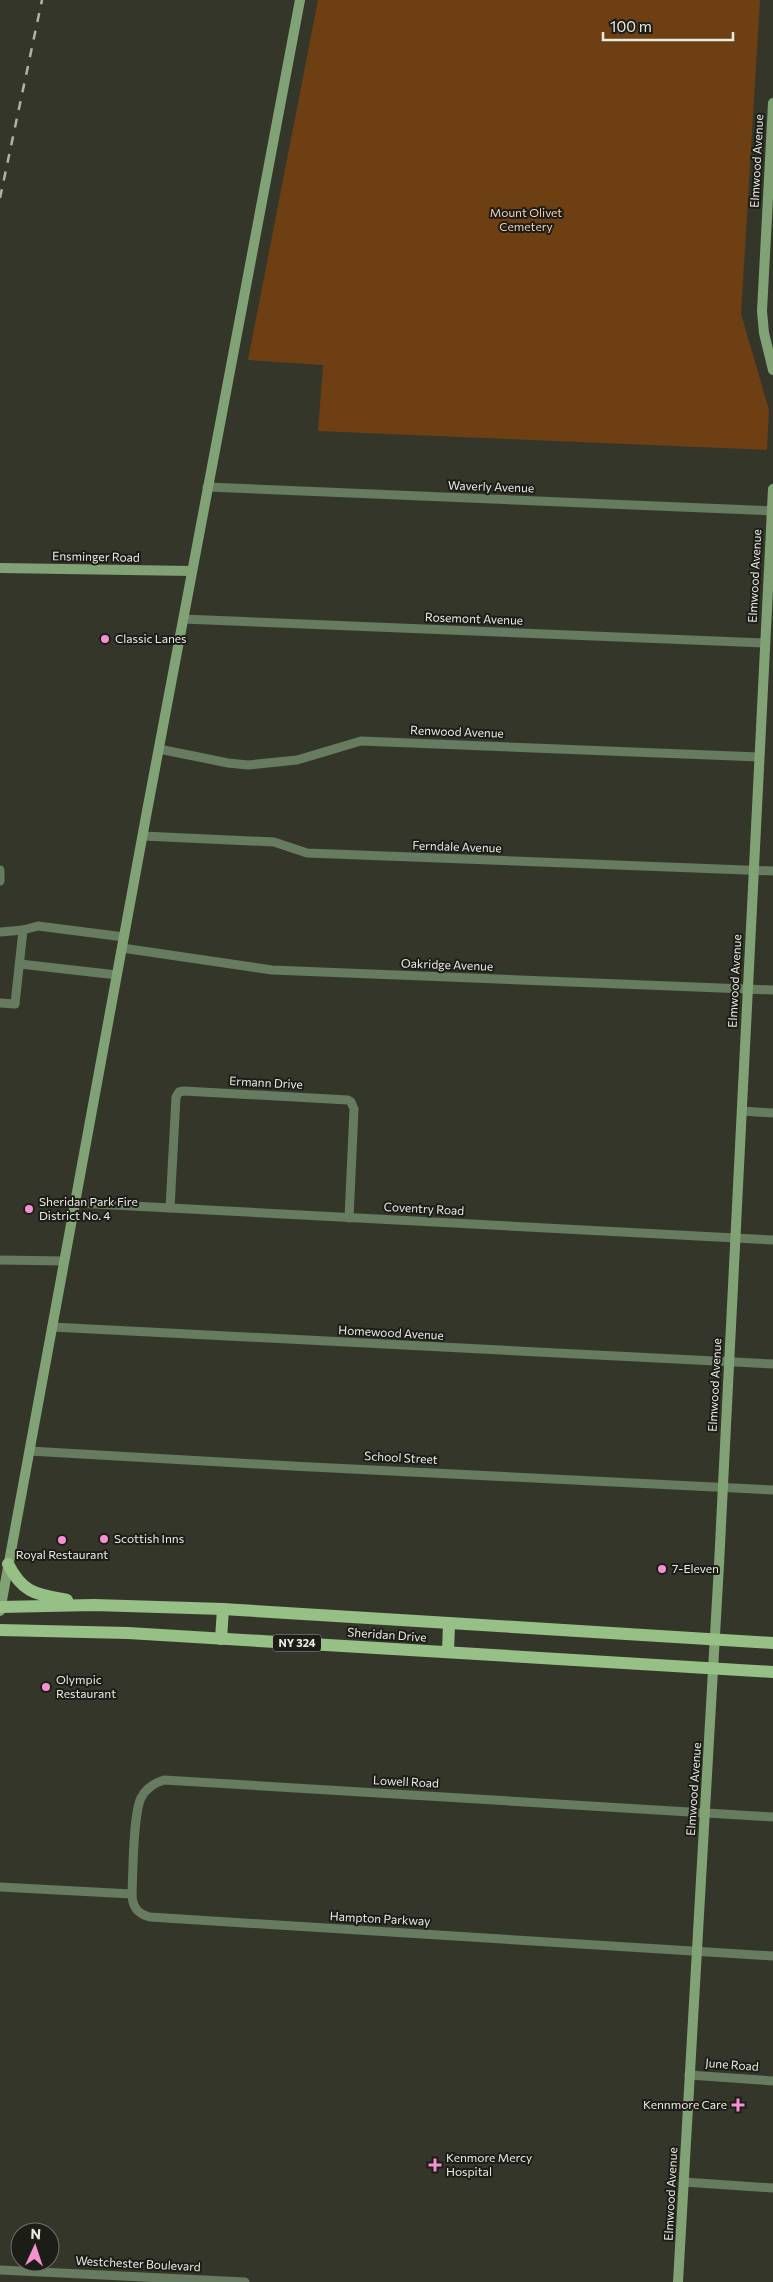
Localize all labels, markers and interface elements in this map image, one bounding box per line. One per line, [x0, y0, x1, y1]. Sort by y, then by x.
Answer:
scale bar [603, 10, 733, 42]
text: 100 m [610, 17, 652, 35]
street label: Elmwood Avenue [747, 114, 765, 208]
park label: Mount Olivet Cemetery [490, 205, 562, 233]
street label: Waverly Avenue [448, 477, 534, 495]
street label: Elmwood Avenue [745, 529, 763, 623]
street label: Ensminger Road [52, 548, 140, 564]
street label: Rosemont Avenue [425, 609, 523, 627]
place label: Classic Lanes [115, 631, 187, 645]
marker: Classic Lanes [99, 633, 111, 645]
street label: Renwood Avenue [410, 722, 504, 740]
street label: Ferndale Avenue [412, 837, 502, 855]
street label: Elmwood Avenue [725, 934, 743, 1028]
street label: Oakridge Avenue [401, 955, 493, 973]
street label: Ermann Drive [229, 1073, 303, 1091]
place label: Sheridan Park Fire District No. 4 [39, 1194, 138, 1222]
street label: Coventry Road [383, 1199, 465, 1217]
marker: Sheridan Park Fire District No. 4 [23, 1203, 35, 1215]
street label: Homewood Avenue [338, 1322, 444, 1342]
street label: Elmwood Avenue [705, 1338, 723, 1432]
street label: School Street [364, 1448, 438, 1466]
place label: Scottish Inns [114, 1531, 184, 1545]
marker: Scottish Inns [98, 1533, 110, 1545]
marker: Royal Restaurant [56, 1534, 68, 1546]
place label: Royal Restaurant [16, 1547, 108, 1561]
place label: 7-Eleven [672, 1561, 719, 1575]
marker: 7-Eleven [656, 1563, 668, 1575]
street label: Sheridan Drive [347, 1624, 427, 1644]
road number: NY 324 [273, 1635, 321, 1652]
place label: Olympic Restaurant [56, 1672, 116, 1700]
marker: Olympic Restaurant [40, 1681, 52, 1693]
street label: Elmwood Avenue [683, 1742, 703, 1836]
street label: Lowell Road [373, 1772, 439, 1790]
street label: Hampton Parkway [329, 1908, 431, 1928]
street label: June Road [705, 2055, 759, 2074]
place label: Kennmore Care [643, 2097, 727, 2111]
marker: Kennmore Care [731, 2098, 745, 2112]
street label: Elmwood Avenue [661, 2147, 679, 2241]
place label: Kenmore Mercy Hospital [446, 2150, 532, 2178]
marker: Kenmore Mercy Hospital [428, 2158, 442, 2172]
north arrow [10, 2222, 60, 2272]
text: N [30, 2225, 41, 2242]
street label: Westchester Boulevard [75, 2253, 201, 2273]

